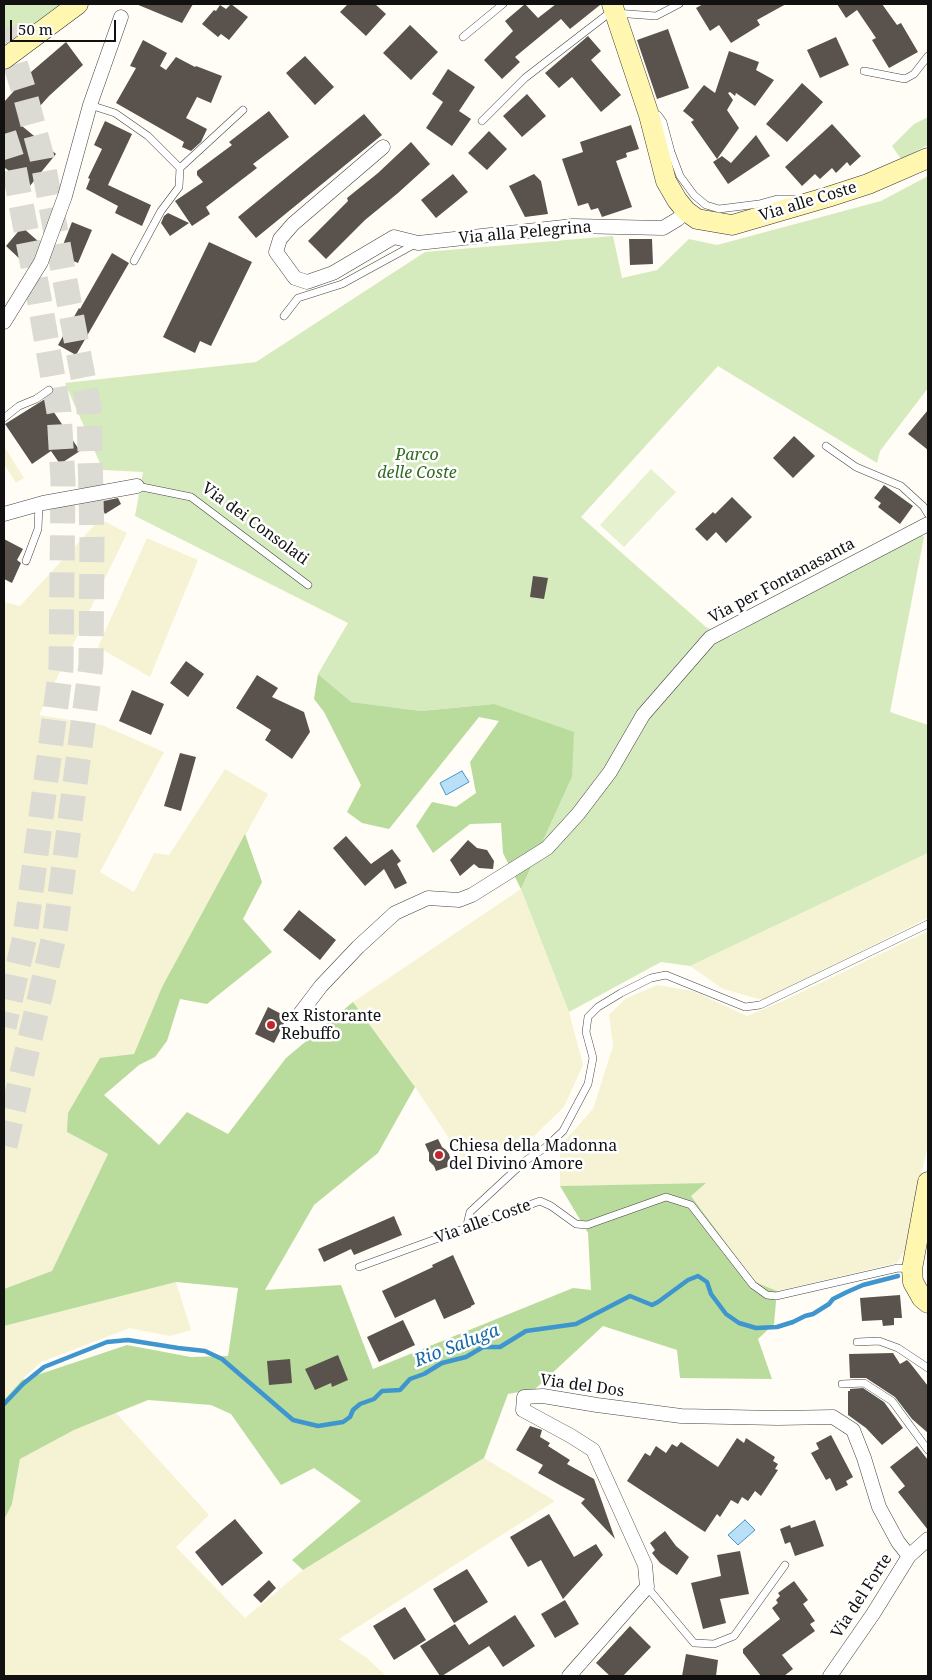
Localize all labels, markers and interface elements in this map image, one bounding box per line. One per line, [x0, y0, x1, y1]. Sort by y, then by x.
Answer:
scale bar [12, 10, 119, 42]
text: 50 m [18, 19, 53, 39]
street label: Via alle Coste [757, 178, 859, 226]
street label: Via alla Pelegrina [458, 218, 592, 248]
park label: Parco delle Coste [377, 445, 457, 483]
street label: Via dei Consolati [198, 479, 312, 569]
street label: Via per Fontanasanta [706, 534, 858, 628]
place label: ex Ristorante Rebuffo [281, 1006, 381, 1044]
marker: ex Ristorante Rebuffo [265, 1019, 277, 1031]
place label: Chiesa della Madonna del Divino Amore [449, 1136, 617, 1174]
marker: Chiesa della Madonna del Divino Amore [433, 1149, 445, 1161]
street label: Via alle Coste [432, 1196, 534, 1248]
water label: Rio Saluga [411, 1320, 503, 1372]
street label: Via del Dos [539, 1371, 625, 1401]
street label: Via del Forte [828, 1550, 896, 1642]

